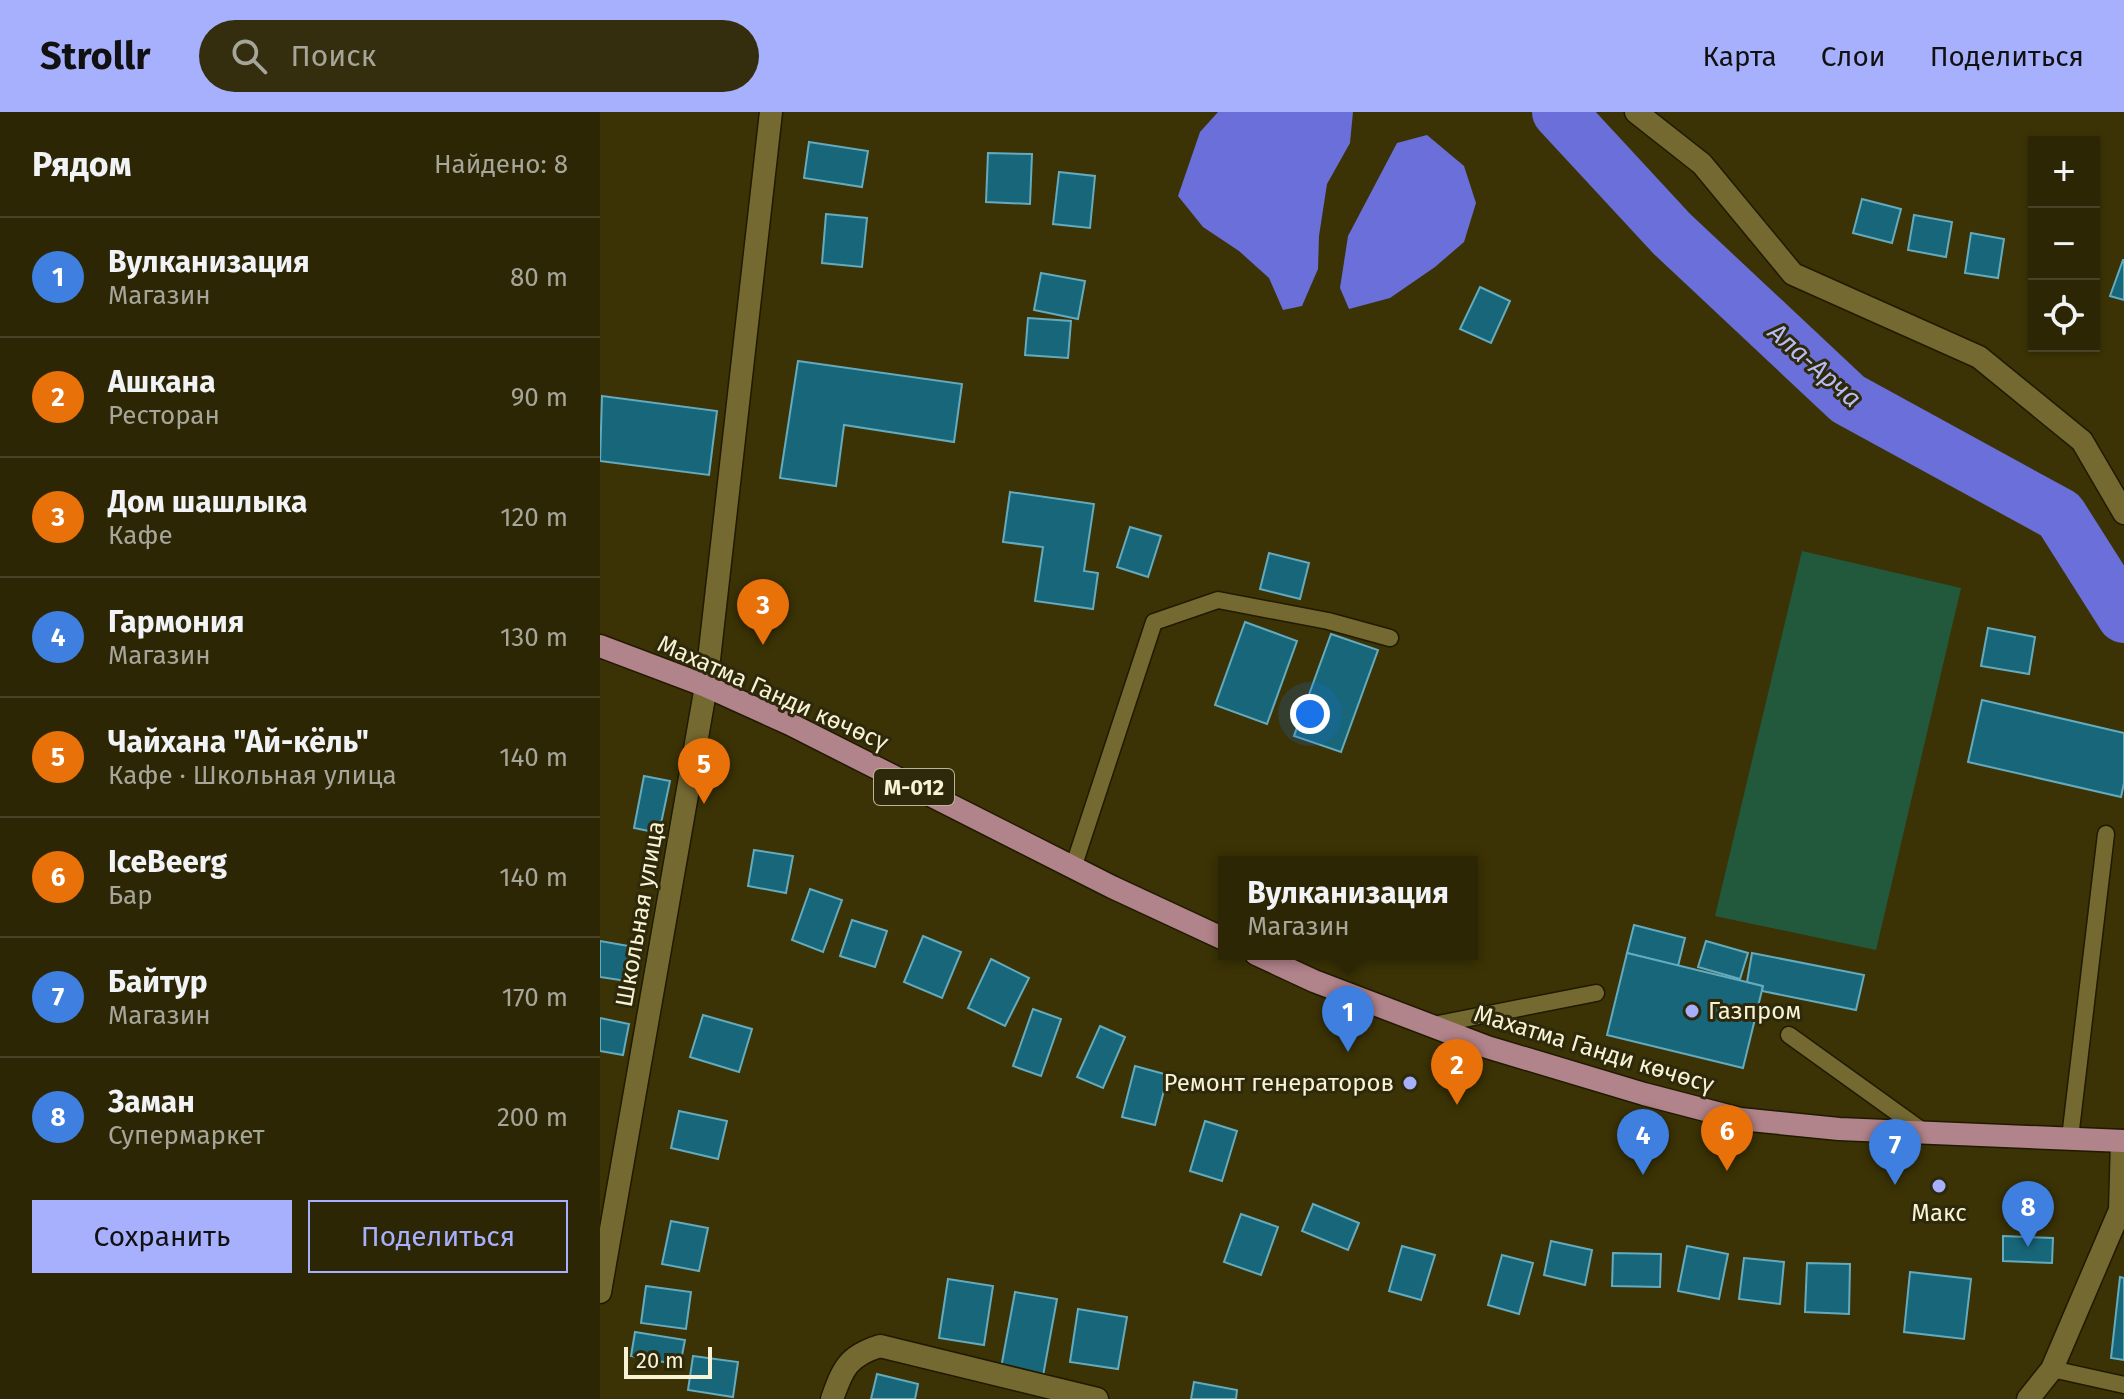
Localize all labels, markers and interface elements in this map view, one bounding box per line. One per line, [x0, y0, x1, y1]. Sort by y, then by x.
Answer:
search box [199, 20, 759, 92]
text: Strollr [40, 33, 151, 79]
icon: search [227, 34, 271, 78]
text: Поиск [291, 38, 376, 74]
text: Карта [1702, 40, 1777, 73]
text: Слои [1821, 40, 1886, 73]
text: Поделиться [1930, 40, 2084, 73]
map controls [2028, 136, 2100, 352]
button: + [2028, 136, 2100, 208]
text: Рядом [32, 144, 131, 185]
text: Найдено: 8 [434, 149, 568, 180]
button: − [2028, 208, 2100, 280]
text: Вулканизация [108, 244, 310, 280]
text: 1 [52, 262, 64, 293]
text: 80 m [510, 262, 568, 293]
text: Магазин [108, 280, 211, 311]
button: locate [2028, 280, 2100, 352]
water label: Ала-Арча [1761, 316, 1867, 414]
text: Ашкана [108, 364, 216, 400]
text: 2 [51, 382, 65, 413]
text: 90 m [511, 382, 568, 413]
text: Ресторан [108, 400, 220, 431]
text: Дом шашлыка [108, 484, 307, 520]
text: 3 [51, 502, 65, 533]
text: 120 m [500, 502, 568, 533]
text: Кафе [108, 520, 173, 551]
pin: 3 [737, 579, 789, 645]
text: Гармония [108, 604, 244, 640]
text: 4 [51, 622, 65, 653]
text: 130 m [500, 622, 568, 653]
street label: Махатма Ганди көчөсү [653, 629, 893, 757]
text: Магазин [108, 640, 211, 671]
your location [1290, 694, 1330, 734]
text: Чайхана "Ай-кёль" [108, 724, 369, 760]
pin: 5 [678, 738, 730, 804]
text: 5 [51, 742, 65, 773]
text: 140 m [499, 742, 568, 773]
text: Кафе · Школьная улица [108, 760, 397, 791]
road number: М-012 [874, 769, 954, 805]
street label: Школьная улица [610, 819, 670, 1009]
text: IceBeerg [108, 844, 227, 880]
popup [1218, 856, 1478, 960]
text: 6 [51, 862, 65, 893]
text: 140 m [499, 862, 568, 893]
text: Вулканизация [1247, 875, 1449, 911]
text: Бар [108, 880, 153, 911]
text: Магазин [1247, 911, 1350, 942]
text: Байтур [108, 964, 208, 1000]
text: 7 [52, 982, 64, 1013]
text: 170 m [502, 982, 568, 1013]
pin: 1 [1322, 986, 1374, 1052]
place label: Газпром [1708, 997, 1801, 1025]
street label: Махатма Ганди көчөсү [1471, 999, 1718, 1099]
text: Магазин [108, 1000, 211, 1031]
marker: Газпром [1683, 1002, 1701, 1020]
pin: 2 [1431, 1039, 1483, 1105]
place label: Ремонт генераторов [1163, 1069, 1394, 1097]
marker: Ремонт генераторов [1401, 1074, 1419, 1092]
text: Заман [108, 1084, 195, 1120]
text: 8 [50, 1102, 66, 1133]
text: 200 m [497, 1102, 568, 1133]
pin: 6 [1701, 1105, 1753, 1171]
pin: 4 [1617, 1109, 1669, 1175]
pin: 7 [1869, 1119, 1921, 1185]
text: Супермаркет [108, 1120, 265, 1151]
marker: Макс [1930, 1177, 1948, 1195]
pin: 8 [2002, 1181, 2054, 1247]
place label: Макс [1911, 1199, 1967, 1227]
button: Сохранить [32, 1200, 292, 1273]
button: Поделиться [308, 1200, 568, 1273]
scale bar [624, 1343, 712, 1379]
text: 20 m [636, 1347, 684, 1374]

